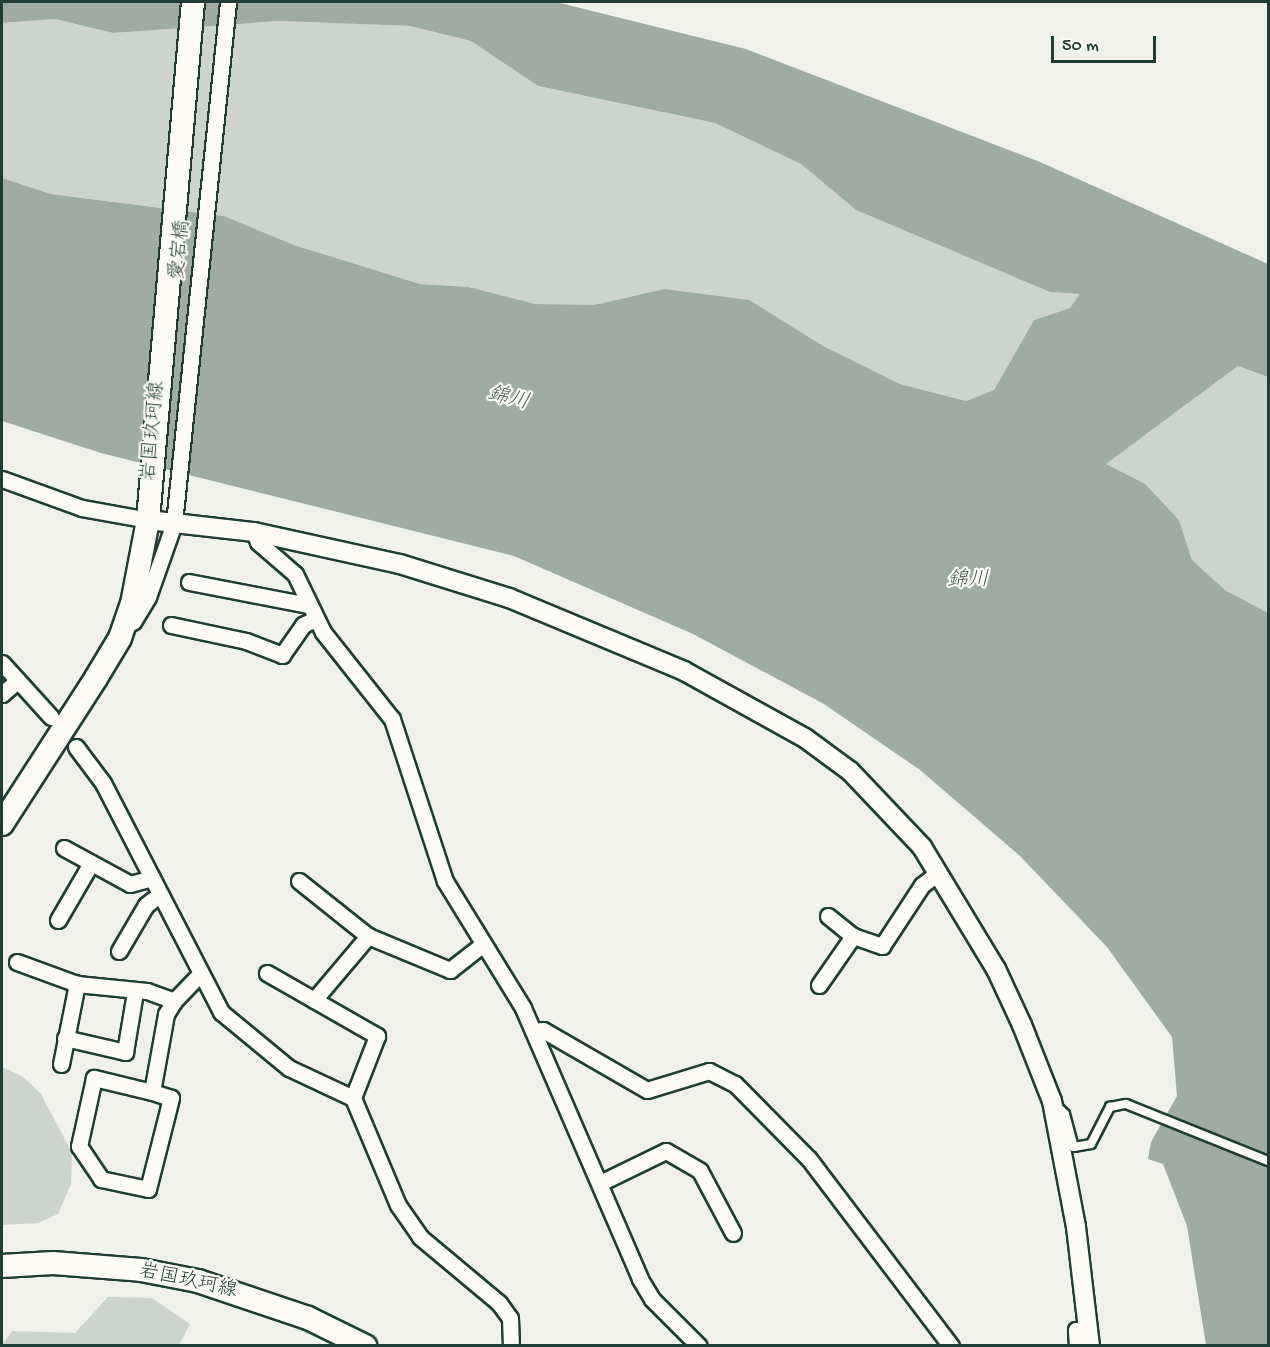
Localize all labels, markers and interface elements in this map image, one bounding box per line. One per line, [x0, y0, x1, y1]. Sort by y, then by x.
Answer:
scale bar [1054, 24, 1159, 62]
text: 50 m [1062, 36, 1099, 57]
street label: 愛宕橋 [166, 219, 196, 281]
street label: 岩国玖珂線 [138, 380, 170, 482]
water label: 錦川 [484, 382, 532, 418]
water label: 錦川 [947, 569, 989, 595]
street label: 岩国玖珂線 [137, 1260, 239, 1304]

